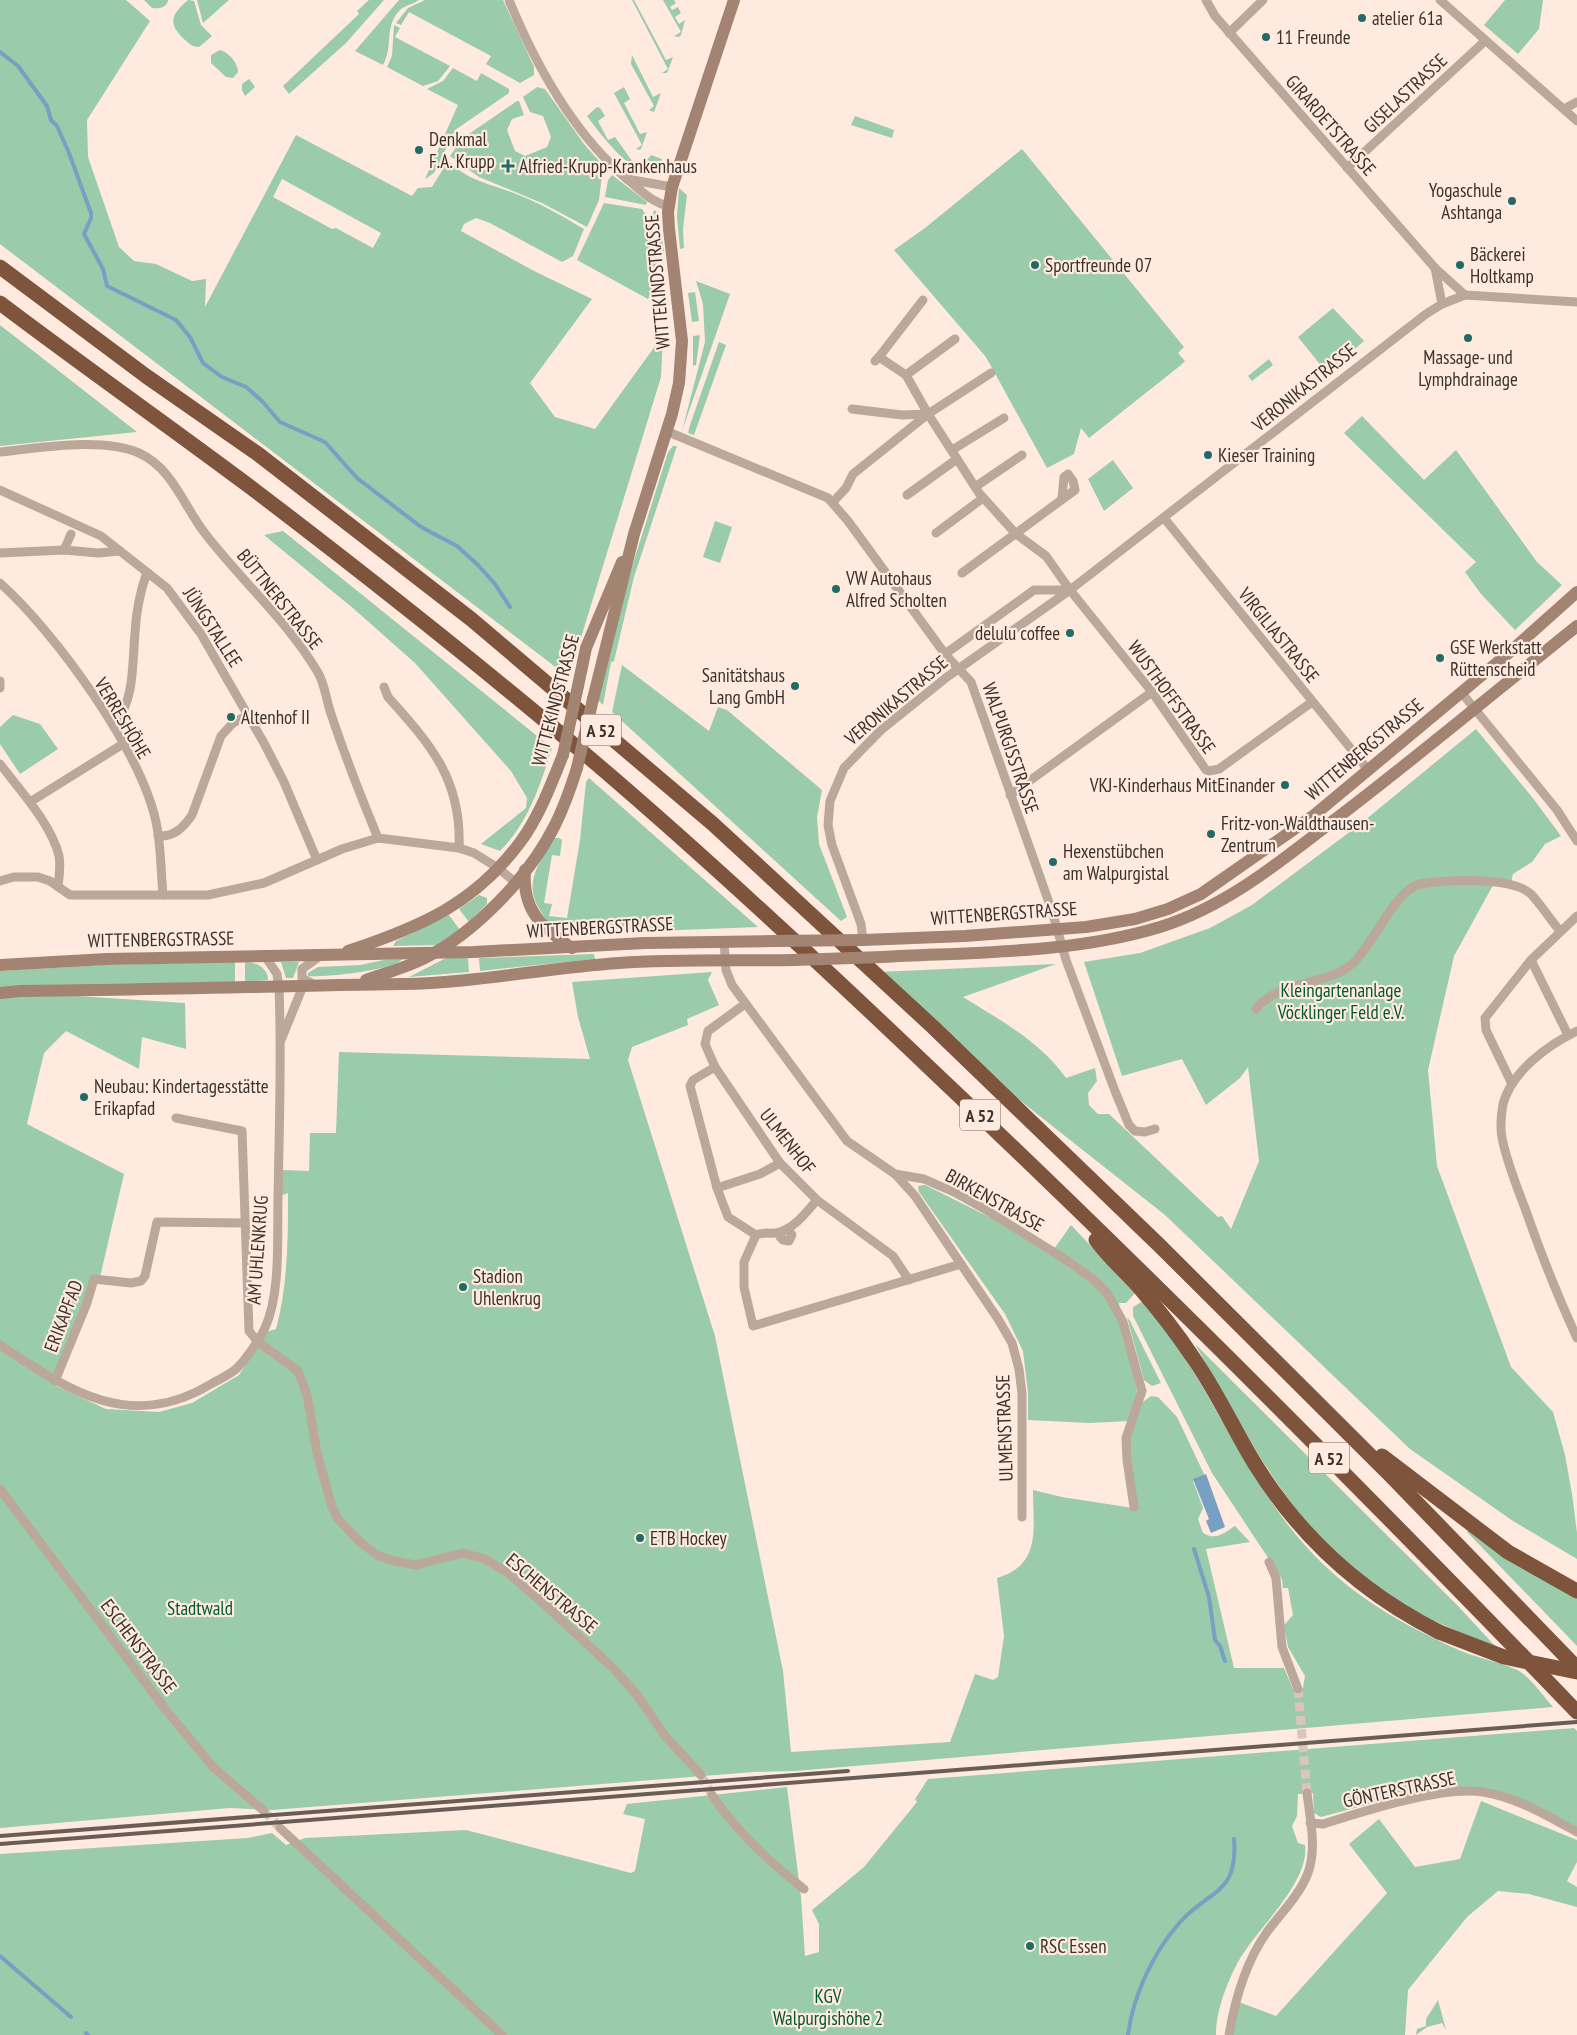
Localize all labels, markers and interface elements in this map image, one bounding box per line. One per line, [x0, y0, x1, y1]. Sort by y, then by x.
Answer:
place label: atelier 61a [1372, 6, 1443, 30]
marker: atelier 61a [1356, 12, 1368, 24]
place label: 11 Freunde [1276, 25, 1351, 49]
marker: 11 Freunde [1260, 31, 1272, 43]
street label: GISELASTRASSE [1358, 48, 1452, 138]
street label: GIRARDETSTRASSE [1281, 70, 1381, 180]
place label: Denkmal F.A. Krupp [429, 127, 495, 173]
marker: Denkmal F.A. Krupp [413, 144, 425, 156]
place label: Alfried-Krupp-Krankenhaus [519, 154, 697, 178]
marker: Alfried-Krupp-Krankenhaus [501, 159, 515, 173]
place label: Yogaschule Ashtanga [1429, 178, 1502, 224]
marker: Yogaschule Ashtanga [1506, 195, 1518, 207]
street label: WITTEKINDSTRASSE [639, 214, 675, 350]
place label: Bäckerei Holtkamp [1470, 242, 1534, 288]
place label: Sportfreunde 07 [1045, 253, 1152, 277]
marker: Sportfreunde 07 [1029, 259, 1041, 271]
marker: Bäckerei Holtkamp [1454, 259, 1466, 271]
marker: Massage- und Lymphdrainage [1462, 332, 1474, 344]
street label: VERONIKASTRASSE [1246, 338, 1361, 437]
place label: Massage- und Lymphdrainage [1418, 345, 1518, 391]
place label: Kieser Training [1218, 443, 1315, 467]
marker: Kieser Training [1202, 449, 1214, 461]
street label: BÜTTNERSTRASSE [232, 544, 328, 654]
place label: VW Autohaus Alfred Scholten [845, 566, 947, 612]
street label: JÜNGSTALLEE [178, 582, 248, 672]
street label: VIRGILIASTRASSE [1233, 582, 1325, 687]
marker: VW Autohaus Alfred Scholten [830, 583, 842, 595]
place label: delulu coffee [975, 621, 1060, 645]
marker: delulu coffee [1064, 627, 1076, 639]
street label: WITTEKINDSTRASSE [526, 631, 584, 769]
place label: GSE Werkstatt Rüttenscheid [1450, 635, 1542, 681]
street label: WUSTHOFFSTRASSE [1123, 636, 1221, 758]
street label: VERONIKASTRASSE [839, 650, 952, 751]
marker: GSE Werkstatt Rüttenscheid [1434, 652, 1446, 664]
place label: Sanitätshaus Lang GmbH [702, 663, 785, 709]
street label: VERRESHÖHE [89, 672, 157, 763]
street label: WALPURGISSTRASSE [977, 679, 1045, 817]
marker: Sanitätshaus Lang GmbH [789, 680, 801, 692]
street label: WITTENBERGSTRASSE [1300, 693, 1428, 805]
place label: Altenhof II [241, 705, 310, 729]
marker: Altenhof II [225, 711, 237, 723]
road number: A 52 [581, 714, 621, 746]
place label: VKJ-Kinderhaus MitEinander [1089, 773, 1276, 797]
marker: VKJ-Kinderhaus MitEinander [1279, 779, 1291, 791]
place label: Fritz-von-Waldthausen- Zentrum [1221, 811, 1374, 857]
marker: Fritz-von-Waldthausen- Zentrum [1205, 828, 1217, 840]
place label: Hexenstübchen am Walpurgistal [1063, 839, 1169, 885]
marker: Hexenstübchen am Walpurgistal [1047, 856, 1059, 868]
street label: WITTENBERGSTRASSE [930, 896, 1078, 930]
street label: WITTENBERGSTRASSE [526, 911, 674, 943]
street label: WITTENBERGSTRASSE [87, 926, 235, 952]
park label: Kleingartenanlage Vöcklinger Feld e.V. [1277, 978, 1404, 1024]
place label: Neubau: Kindertagesstätte Erikapfad [94, 1074, 269, 1120]
marker: Neubau: Kindertagesstätte Erikapfad [78, 1091, 90, 1103]
road number: A 52 [960, 1100, 1000, 1130]
street label: ULMENHOF [755, 1103, 821, 1179]
street label: BIRKENSTRASSE [942, 1163, 1048, 1237]
street label: AM UHLENKRUG [241, 1195, 273, 1305]
place label: Stadion Uhlenkrug [473, 1264, 541, 1310]
street label: ERIKAPFAD [38, 1277, 88, 1355]
marker: Stadion Uhlenkrug [457, 1281, 469, 1293]
street label: ULMENSTRASSE [990, 1374, 1018, 1482]
road number: A 52 [1309, 1442, 1349, 1474]
place label: ETB Hockey [650, 1526, 727, 1550]
marker: ETB Hockey [634, 1532, 646, 1544]
street label: ESCHENSTRASSE [501, 1548, 603, 1638]
street label: ESCHENSTRASSE [96, 1594, 182, 1698]
park label: Stadtwald [167, 1596, 233, 1620]
street label: GÖNTERSTRASSE [1341, 1765, 1457, 1813]
place label: RSC Essen [1040, 1934, 1107, 1958]
marker: RSC Essen [1024, 1940, 1036, 1952]
park label: KGV Walpurgishöhe 2 [773, 1984, 883, 2030]

